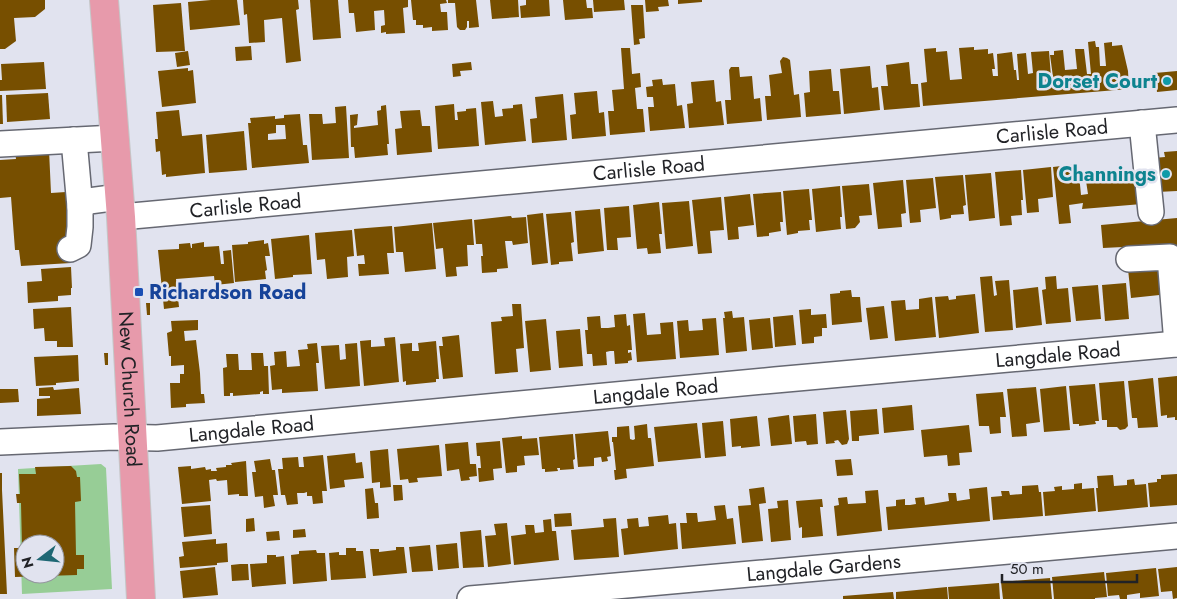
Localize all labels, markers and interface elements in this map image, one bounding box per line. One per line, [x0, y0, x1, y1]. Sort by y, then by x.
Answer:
place label: Dorset Court [1037, 67, 1158, 96]
marker: Dorset Court [1161, 75, 1173, 87]
street label: Carlisle Road [995, 112, 1109, 152]
street label: Carlisle Road [592, 149, 706, 189]
place label: Channings [1058, 160, 1156, 189]
marker: Channings [1160, 168, 1172, 180]
street label: Carlisle Road [188, 186, 303, 226]
place label: Richardson Road [149, 278, 306, 307]
marker: Richardson Road [133, 286, 145, 298]
street label: New Church Road [111, 311, 148, 468]
street label: Langdale Road [994, 335, 1122, 375]
street label: Langdale Road [592, 371, 720, 412]
street label: Langdale Road [188, 409, 315, 450]
north arrow [15, 534, 65, 584]
street label: Langdale Gardens [745, 547, 902, 589]
scale bar [1002, 552, 1137, 584]
text: N [16, 554, 39, 571]
text: 50 m [1010, 558, 1044, 580]

